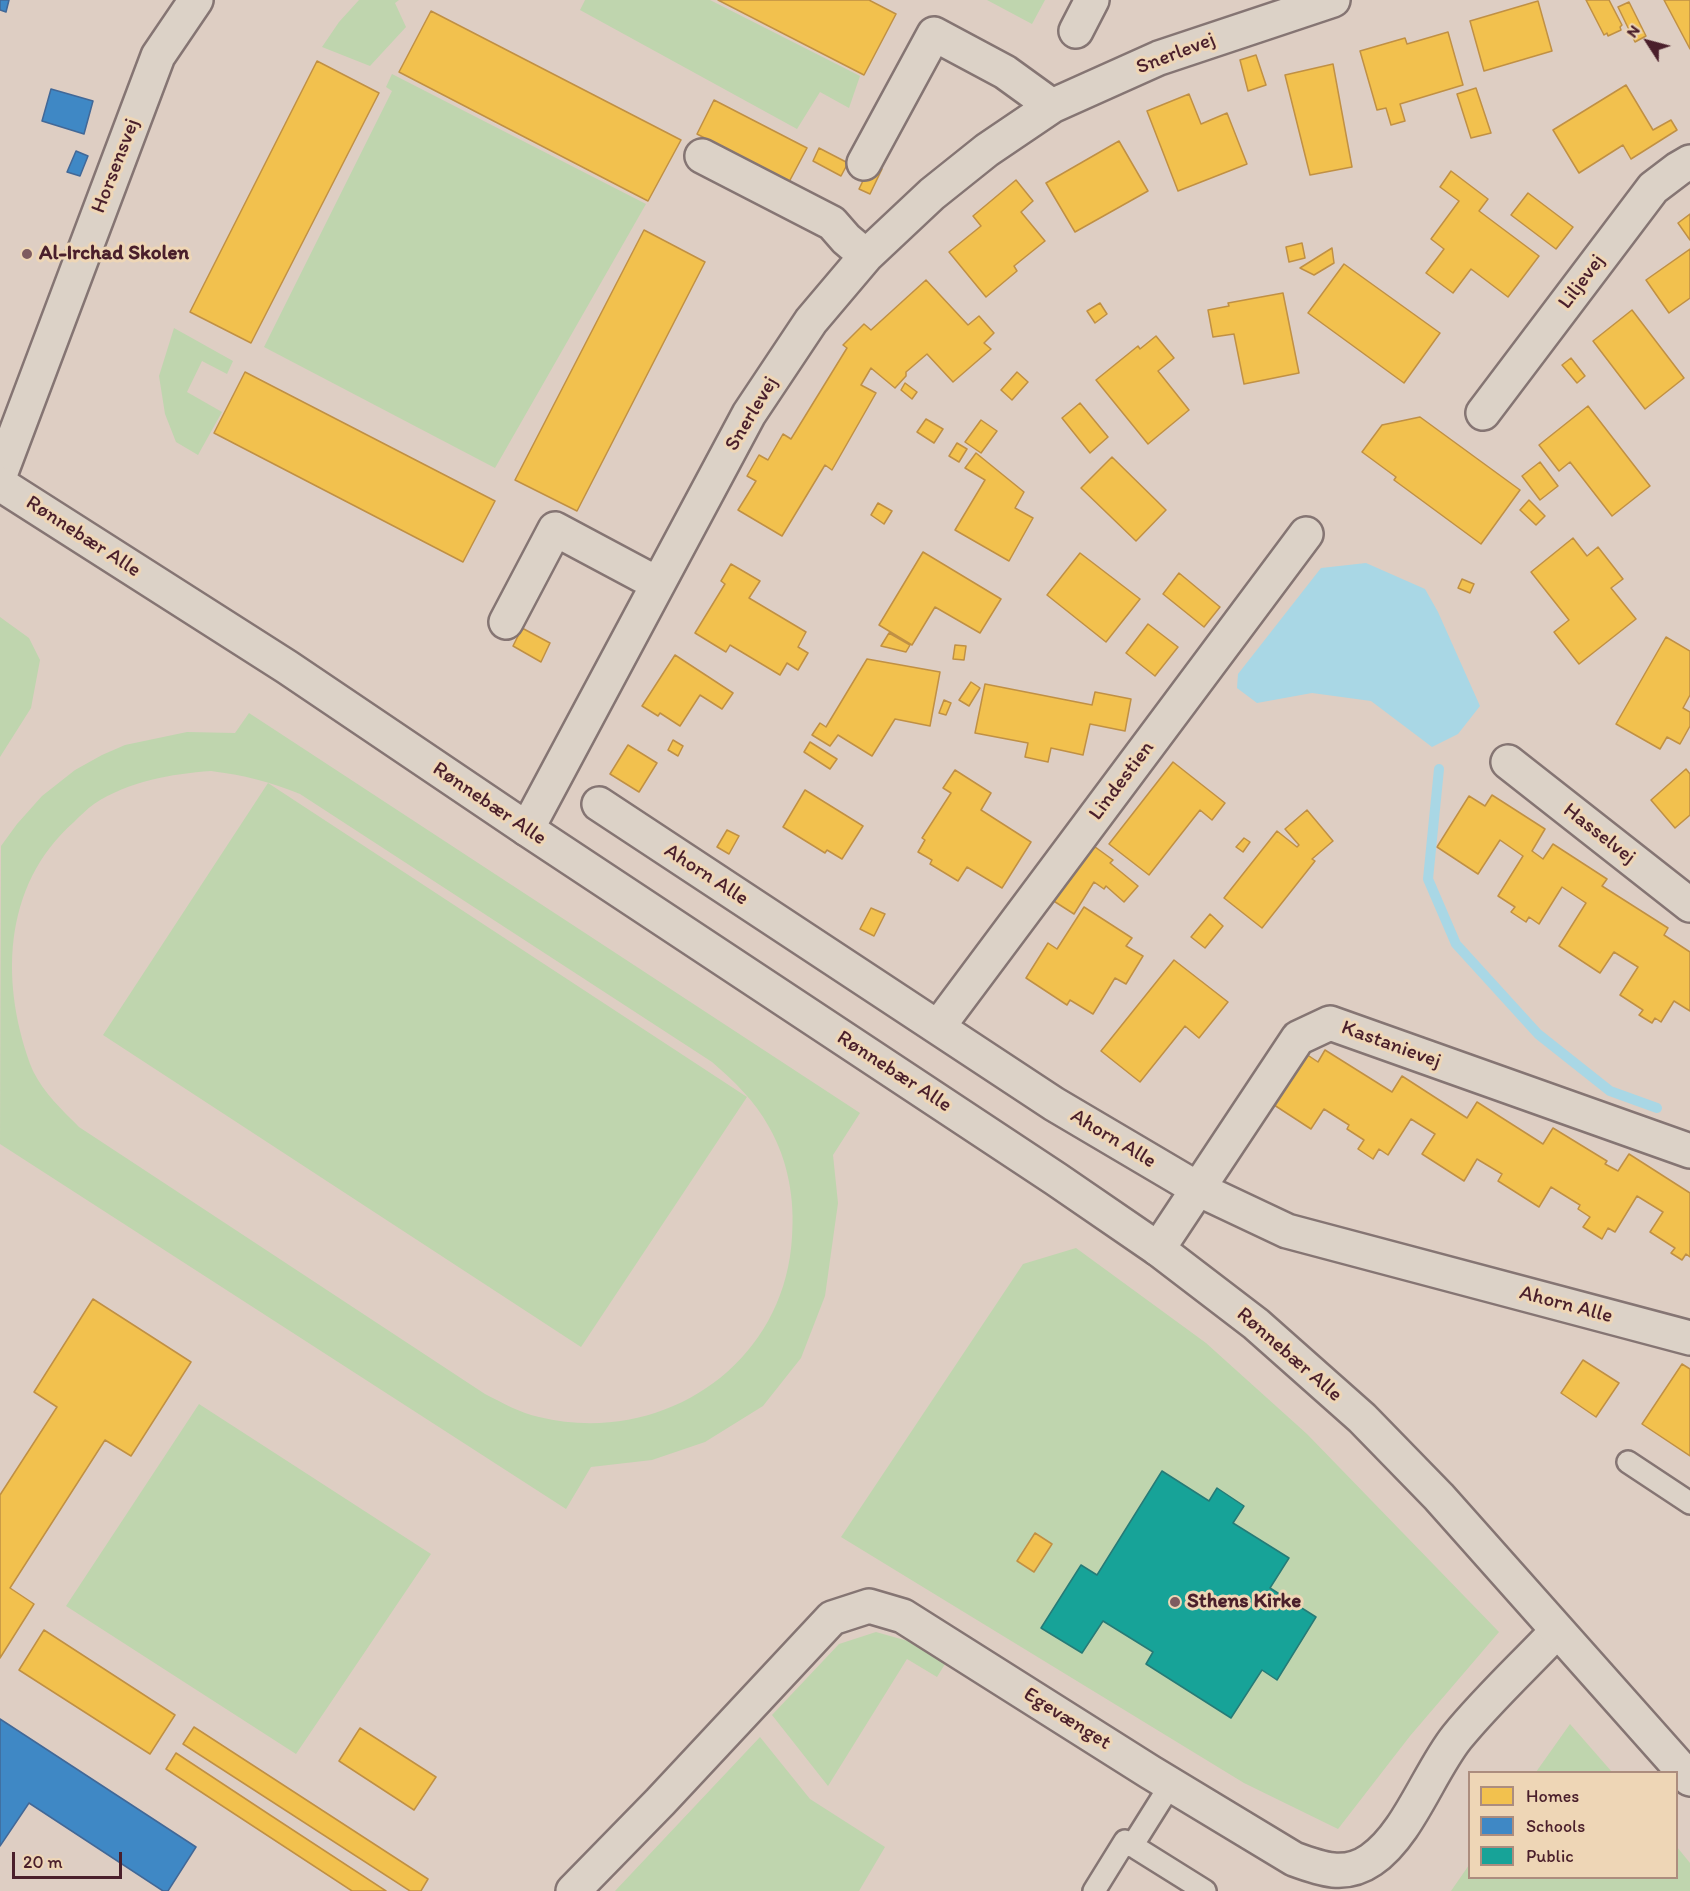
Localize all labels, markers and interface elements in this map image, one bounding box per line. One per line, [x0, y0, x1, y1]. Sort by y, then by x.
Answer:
north arrow [1618, 12, 1678, 72]
text: N [1622, 21, 1644, 41]
street label: Snerlevej [1133, 27, 1219, 81]
street label: Horsensvej [86, 115, 146, 217]
place label: Al-Irchad Skolen [39, 241, 189, 267]
marker: Al-Irchad Skolen [20, 247, 34, 261]
street label: Liljevej [1553, 250, 1611, 314]
street label: Snerlevej [720, 372, 784, 456]
street label: Rønnebær Alle [21, 491, 145, 583]
street label: Lindestien [1084, 736, 1160, 826]
street label: Rønnebær Alle [427, 757, 551, 851]
street label: Hasselvej [1558, 798, 1640, 870]
street label: Ahorn Alle [659, 838, 753, 912]
street label: Kastanievej [1338, 1015, 1444, 1075]
street label: Rønnebær Alle [832, 1026, 956, 1118]
street label: Ahorn Alle [1066, 1104, 1160, 1174]
street label: Ahorn Alle [1517, 1280, 1615, 1330]
street label: Rønnebær Alle [1231, 1302, 1347, 1408]
place label: Sthens Kirke [1187, 1589, 1301, 1615]
marker: Sthens Kirke [1168, 1595, 1182, 1609]
street label: Egevænget [1019, 1682, 1115, 1756]
legend [1468, 1771, 1678, 1879]
text: Homes [1526, 1785, 1579, 1807]
text: Schools [1526, 1815, 1585, 1837]
scale bar [15, 1840, 124, 1878]
text: Public [1526, 1845, 1574, 1867]
text: 20 m [23, 1851, 63, 1873]

